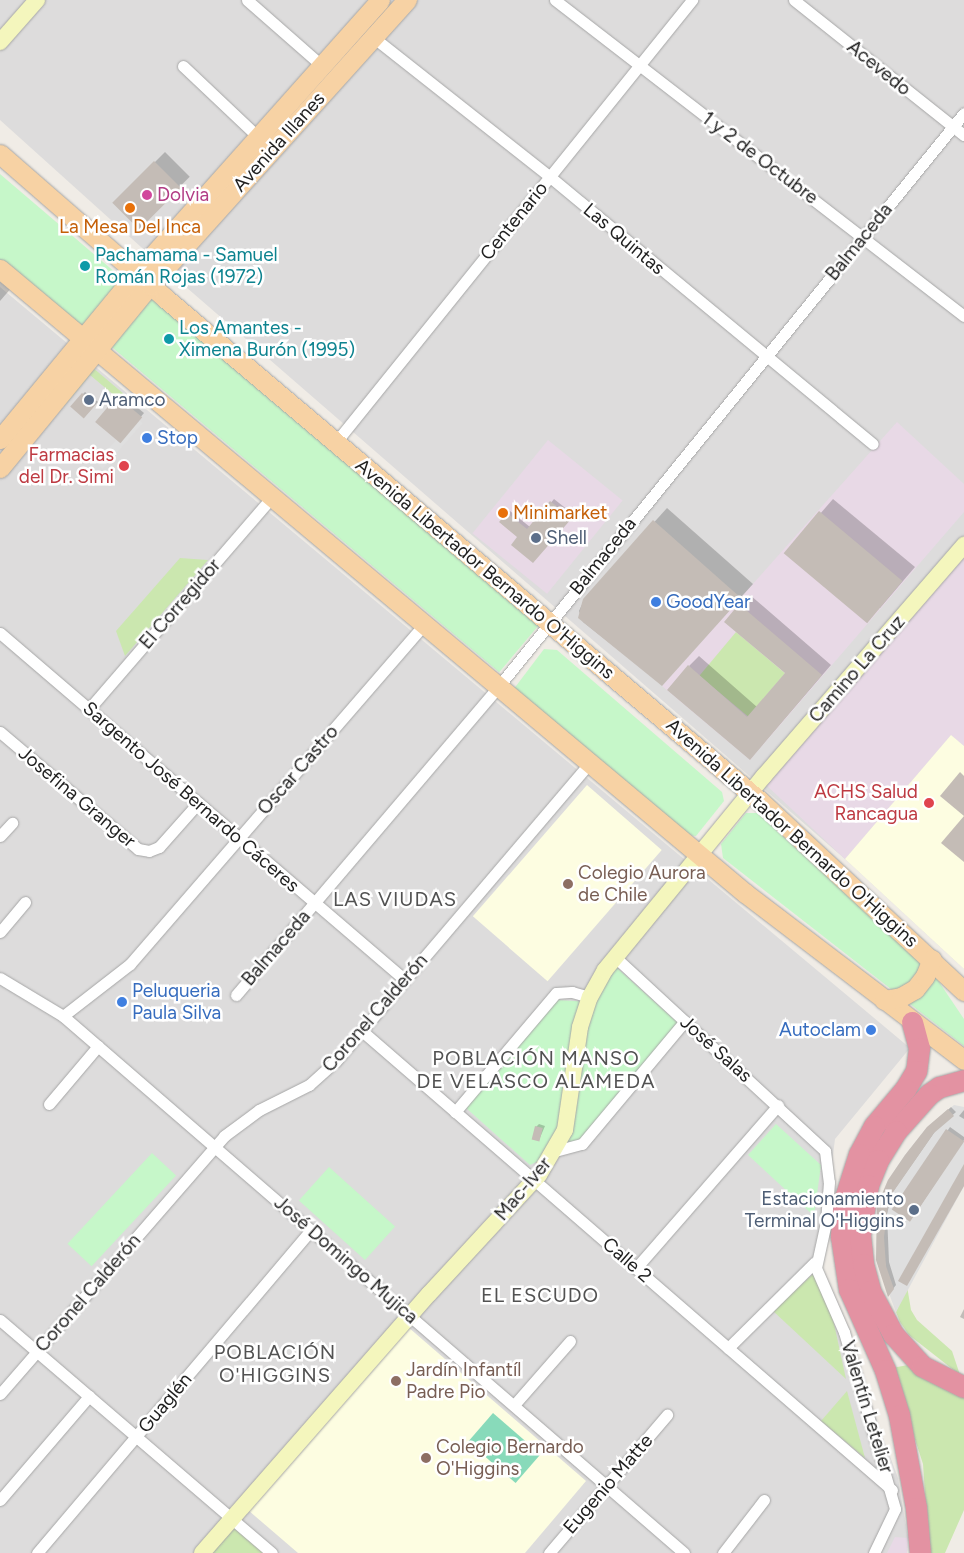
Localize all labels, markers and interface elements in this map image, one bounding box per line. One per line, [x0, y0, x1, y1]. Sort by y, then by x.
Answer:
street label: Acevedo [843, 35, 915, 101]
street label: Avenida Illanes [228, 87, 330, 197]
street label: 1 y 2 de Octubre [697, 107, 823, 209]
street label: Centenario [475, 177, 553, 265]
place label: Dolvia [157, 184, 209, 206]
marker: Dolvia [141, 189, 153, 201]
street label: Las Quintas [579, 198, 669, 280]
street label: Balmaceda [821, 199, 897, 285]
marker: La Mesa Del Inca [124, 202, 136, 214]
place label: La Mesa Del Inca [59, 216, 201, 238]
place label: Pachamama - Samuel Román Rojas (1972) [95, 244, 278, 288]
marker: Pachamama - Samuel Román Rojas (1972) [79, 260, 91, 272]
place label: Los Amantes - Ximena Burón (1995) [179, 317, 355, 361]
marker: Los Amantes - Ximena Burón (1995) [163, 333, 175, 345]
place label: Aramco [99, 389, 165, 411]
marker: Aramco [83, 394, 95, 406]
place label: Stop [157, 427, 198, 449]
marker: Stop [141, 432, 153, 444]
place label: Farmacias del Dr. Simi [19, 444, 114, 488]
street label: Avenida Libertador Bernardo O'Higgins [351, 454, 619, 684]
marker: Farmacias del Dr. Simi [118, 460, 130, 472]
place label: Minimarket [513, 502, 607, 524]
marker: Minimarket [497, 507, 509, 519]
street label: Balmaceda [565, 513, 641, 599]
place label: Shell [546, 527, 587, 549]
marker: Shell [530, 532, 542, 544]
street label: El Corregidor [135, 554, 225, 654]
place label: GoodYear [666, 591, 750, 613]
marker: GoodYear [650, 596, 662, 608]
street label: Camino La Cruz [804, 611, 910, 727]
street label: Sargento José Bernardo Cáceres [78, 697, 304, 897]
street label: Avenida Libertador Bernardo O'Higgins [661, 714, 923, 952]
street label: Oscar Castro [253, 720, 343, 820]
street label: Josefina Granger [14, 741, 140, 853]
place label: ACHS Salud Rancagua [814, 781, 918, 825]
marker: ACHS Salud Rancagua [922, 796, 936, 810]
place label: Colegio Aurora de Chile [578, 862, 706, 906]
marker: Colegio Aurora de Chile [562, 878, 574, 890]
district label: LAS VIUDAS [332, 887, 458, 911]
street label: Balmaceda [237, 905, 315, 991]
street label: Coronel Calderón [317, 949, 433, 1077]
place label: Peluqueria Paula Silva [132, 980, 221, 1024]
marker: Peluqueria Paula Silva [116, 996, 128, 1008]
street label: José Salas [675, 1011, 757, 1087]
place label: Autoclam [779, 1019, 861, 1041]
marker: Autoclam [865, 1024, 877, 1036]
district label: POBLACIÓN MANSO DE VELASCO ALAMEDA [414, 1047, 658, 1094]
street label: Mac-Iver [490, 1153, 556, 1225]
place label: Estacionamiento Terminal O'Higgins [745, 1188, 904, 1232]
street label: José Domingo Mujica [269, 1191, 423, 1329]
marker: Estacionamiento Terminal O'Higgins [908, 1204, 920, 1216]
street label: Coronel Calderón [30, 1229, 146, 1357]
street label: Calle 2 [598, 1233, 656, 1287]
district label: EL ESCUDO [480, 1283, 600, 1307]
street label: Valentín Letelier [836, 1338, 898, 1476]
district label: POBLACIÓN O'HIGGINS [213, 1341, 337, 1388]
place label: Jardín Infantíl Padre Pio [406, 1359, 521, 1403]
street label: Guaglén [133, 1368, 197, 1438]
marker: Jardín Infantíl Padre Pio [390, 1375, 402, 1387]
street label: Eugenio Matte [559, 1430, 657, 1538]
place label: Colegio Bernardo O'Higgins [436, 1436, 584, 1480]
marker: Colegio Bernardo O'Higgins [420, 1452, 432, 1464]

